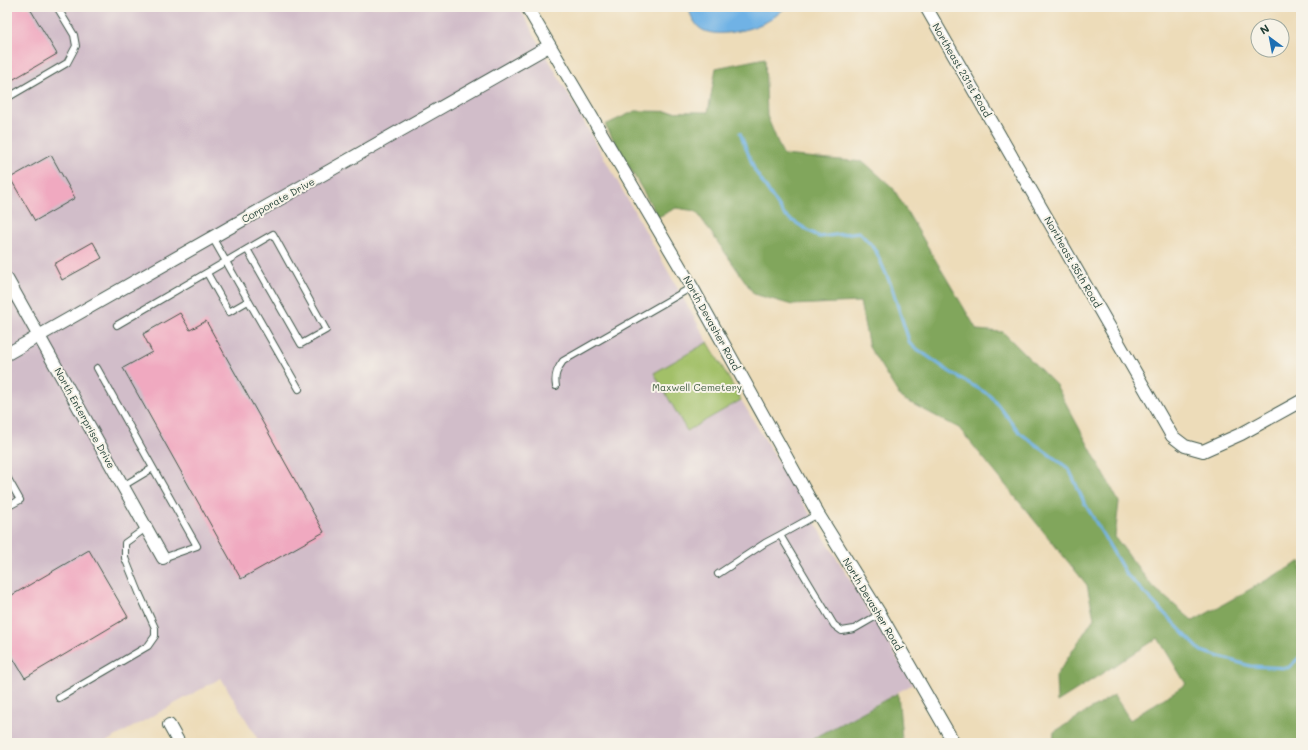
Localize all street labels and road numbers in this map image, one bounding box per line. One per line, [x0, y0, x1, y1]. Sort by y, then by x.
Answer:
street label: Northeast 231st Road [929, 20, 995, 120]
street label: Corporate Drive [239, 174, 317, 226]
street label: Northeast 35th Road [1041, 214, 1105, 310]
street label: North Devasher Road [680, 273, 744, 373]
street label: North Enterprise Drive [51, 365, 119, 471]
street label: North Devasher Road [840, 555, 906, 653]

